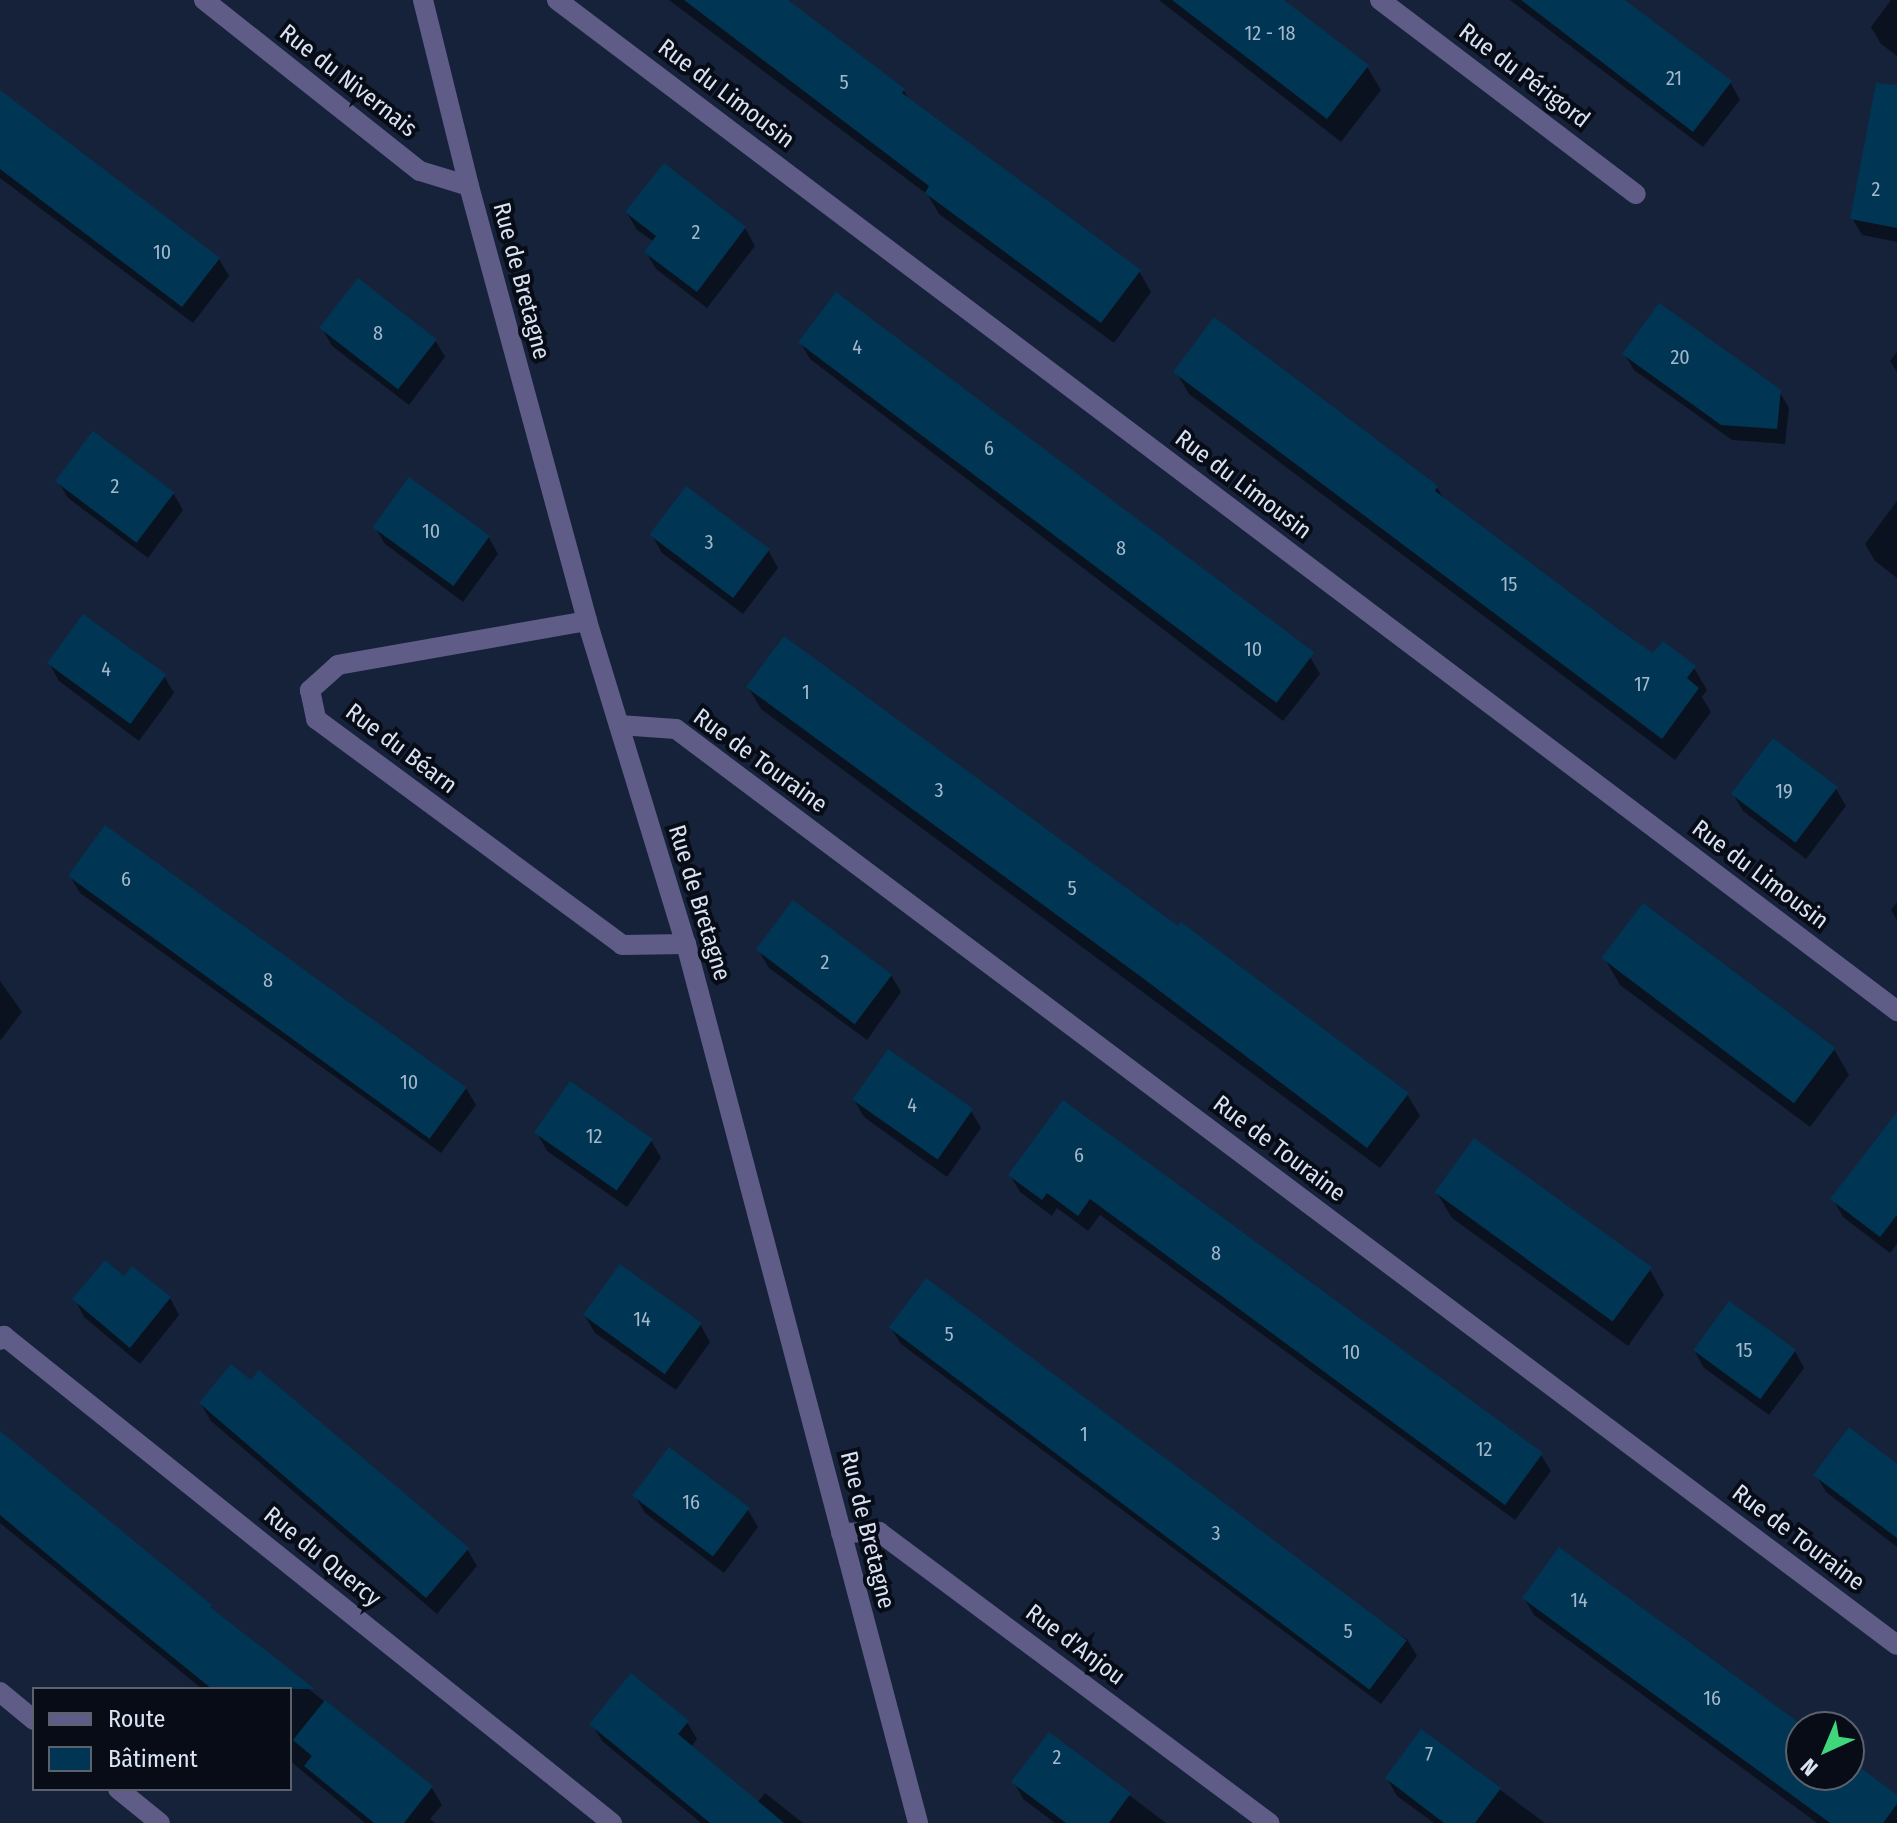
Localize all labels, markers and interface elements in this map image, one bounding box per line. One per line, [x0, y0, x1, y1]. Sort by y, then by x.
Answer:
street label: Rue du Périgord [1453, 17, 1595, 135]
street label: Rue du Nivernais [274, 18, 422, 144]
house number: 12 - 18 [1244, 21, 1296, 45]
street label: Rue du Limousin [652, 33, 800, 155]
house number: 21 [1666, 66, 1682, 90]
house number: 5 [839, 70, 849, 94]
house number: 2 [1872, 177, 1880, 201]
street label: Rue de Bretagne [486, 199, 556, 363]
house number: 2 [692, 220, 700, 244]
house number: 10 [153, 240, 171, 264]
house number: 8 [373, 321, 383, 345]
house number: 4 [852, 335, 862, 359]
house number: 20 [1670, 345, 1690, 369]
street label: Rue du Limousin [1169, 424, 1317, 546]
house number: 6 [984, 436, 994, 460]
house number: 2 [111, 474, 119, 498]
house number: 10 [422, 519, 440, 543]
house number: 3 [704, 530, 714, 554]
house number: 8 [1116, 536, 1126, 560]
house number: 15 [1501, 572, 1517, 596]
house number: 10 [1244, 637, 1262, 661]
house number: 4 [101, 657, 111, 681]
house number: 17 [1634, 672, 1650, 696]
house number: 1 [802, 680, 810, 704]
street label: Rue du Béarn [340, 698, 462, 800]
street label: Rue de Touraine [687, 703, 833, 819]
house number: 3 [934, 778, 944, 802]
house number: 19 [1775, 779, 1793, 803]
street label: Rue du Limousin [1686, 814, 1834, 936]
street label: Rue de Bretagne [662, 822, 736, 984]
house number: 6 [121, 867, 131, 891]
house number: 5 [1067, 876, 1077, 900]
house number: 2 [821, 950, 829, 974]
house number: 8 [263, 968, 273, 992]
house number: 10 [400, 1070, 418, 1094]
street label: Rue de Touraine [1207, 1090, 1351, 1208]
house number: 4 [907, 1093, 917, 1117]
house number: 12 [586, 1124, 602, 1148]
house number: 6 [1074, 1143, 1084, 1167]
house number: 8 [1211, 1241, 1221, 1265]
house number: 14 [633, 1307, 651, 1331]
house number: 5 [944, 1322, 954, 1346]
house number: 15 [1736, 1338, 1752, 1362]
house number: 10 [1342, 1340, 1360, 1364]
house number: 1 [1080, 1422, 1088, 1446]
house number: 12 [1476, 1437, 1492, 1461]
street label: Rue de Bretagne [834, 1448, 900, 1612]
street label: Rue de Touraine [1726, 1479, 1870, 1597]
house number: 16 [682, 1490, 700, 1514]
street label: Rue du Quercy [258, 1501, 386, 1613]
house number: 3 [1211, 1521, 1221, 1545]
house number: 14 [1570, 1588, 1588, 1612]
street label: Rue d'Anjou [1020, 1598, 1130, 1692]
house number: 5 [1343, 1619, 1353, 1643]
house number: 16 [1703, 1686, 1721, 1710]
legend [32, 1687, 292, 1791]
text: Route [108, 1705, 165, 1733]
north arrow [1785, 1711, 1865, 1791]
house number: 7 [1425, 1742, 1433, 1766]
text: Bâtiment [108, 1745, 198, 1773]
house number: 2 [1053, 1745, 1061, 1769]
text: N [1795, 1753, 1823, 1781]

